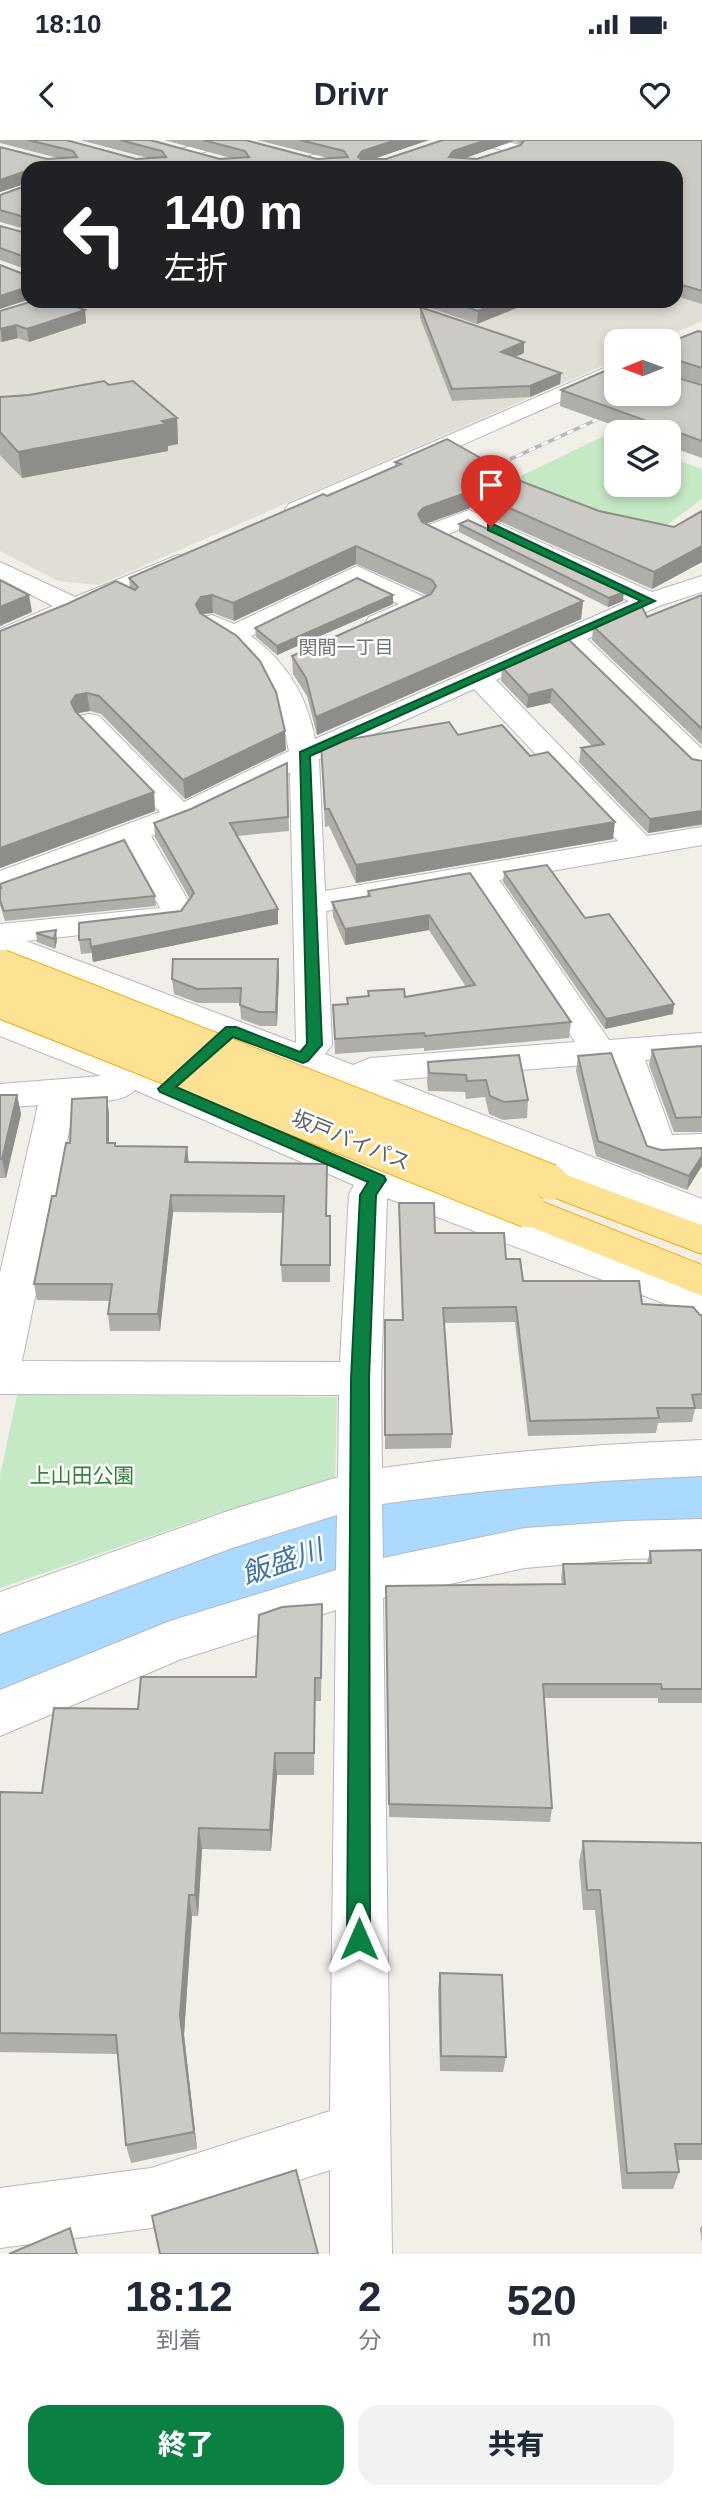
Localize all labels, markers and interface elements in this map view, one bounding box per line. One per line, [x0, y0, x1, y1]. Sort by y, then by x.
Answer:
text: 18:10 [35, 9, 102, 39]
icon: back [28, 76, 66, 114]
text: Drivr [314, 76, 388, 112]
icon: heart [636, 76, 674, 114]
text: 140 m [164, 185, 303, 239]
icon: left [49, 189, 140, 280]
text: 左折 [164, 250, 228, 286]
north arrow [604, 329, 681, 406]
map controls [604, 329, 681, 497]
button: layers [604, 420, 681, 497]
pin [461, 455, 521, 527]
icon: arrive [472, 466, 510, 504]
district label: 関間一丁目 [298, 637, 394, 658]
street label: 坂戸バイパス [288, 1106, 414, 1174]
park label: 上山田公園 [30, 1464, 135, 1487]
water label: 飯盛川 [237, 1533, 330, 1590]
position arrow [322, 1902, 396, 1976]
text: 18:12 [125, 2273, 233, 2320]
text: 2 [358, 2273, 381, 2320]
text: 520 [507, 2277, 577, 2324]
text: m [532, 2325, 551, 2351]
text: 到着 [156, 2327, 202, 2353]
text: 分 [358, 2327, 381, 2353]
button: 終了 [28, 2405, 344, 2485]
button: 共有 [358, 2405, 674, 2485]

